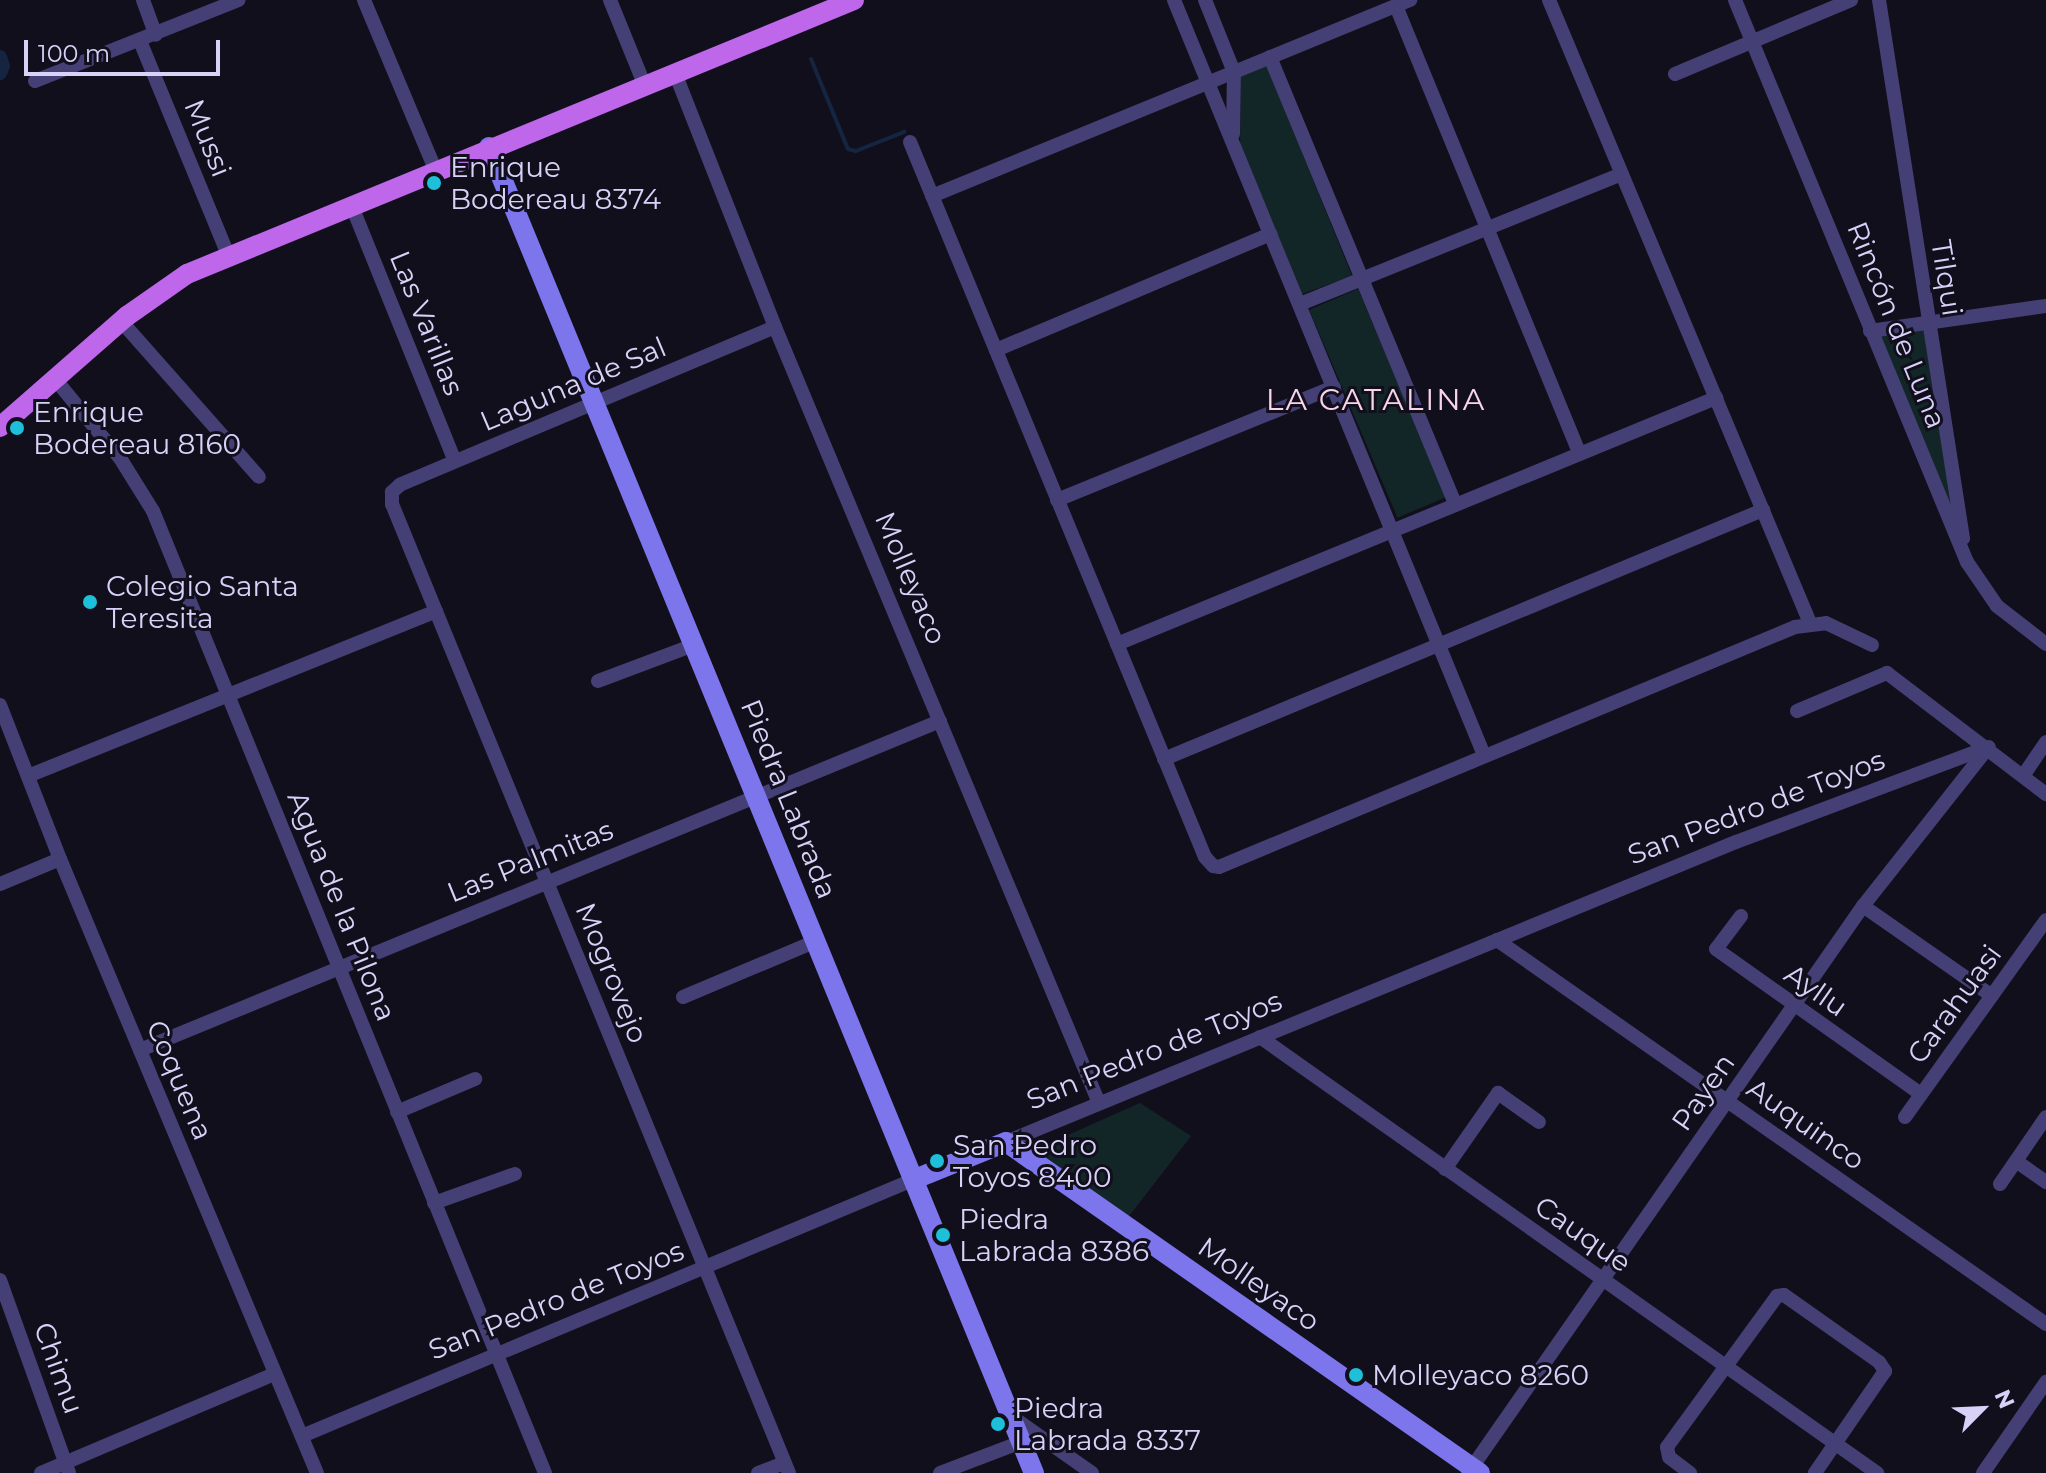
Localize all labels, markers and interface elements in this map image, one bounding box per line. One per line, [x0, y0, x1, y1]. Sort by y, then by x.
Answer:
scale bar [28, 24, 224, 74]
text: 100 m [38, 39, 110, 68]
street label: Mussi [177, 94, 239, 182]
place label: Enrique Bodereau 8374 [450, 150, 661, 216]
marker: Enrique Bodereau 8374 [425, 174, 443, 192]
street label: Rincón de Luna [1840, 217, 1954, 433]
street label: Tilqui [1924, 238, 1970, 318]
street label: Las Varillas [383, 246, 471, 400]
street label: Laguna de Sal [475, 330, 671, 438]
district label: LA CATALINA [1266, 382, 1486, 418]
place label: Enrique Bodereau 8160 [33, 395, 241, 461]
marker: Enrique Bodereau 8160 [8, 419, 26, 437]
street label: Molleyaco [868, 507, 954, 649]
place label: Colegio Santa Teresita [106, 569, 299, 635]
marker: Colegio Santa Teresita [81, 593, 99, 611]
street label: Piedra Labrada [734, 695, 844, 903]
street label: San Pedro de Toyos [1623, 743, 1889, 871]
street label: Agua de la Pilona [281, 786, 403, 1026]
street label: Las Palmitas [442, 813, 618, 909]
street label: Mogrovejo [569, 898, 655, 1048]
street label: Carahuasi [1900, 938, 2008, 1070]
street label: Ayllu [1778, 957, 1854, 1023]
street label: San Pedro de Toyos [1021, 983, 1287, 1117]
street label: Coquena [140, 1015, 220, 1145]
street label: Payen [1665, 1047, 1741, 1137]
street label: Auquinco [1741, 1071, 1871, 1177]
place label: San Pedro Toyos 8400 [953, 1128, 1111, 1194]
marker: San Pedro Toyos 8400 [928, 1152, 946, 1170]
street label: Cauque [1528, 1189, 1638, 1279]
place label: Piedra Labrada 8386 [959, 1202, 1149, 1268]
marker: Piedra Labrada 8386 [934, 1226, 952, 1244]
street label: Molleyaco [1192, 1230, 1326, 1338]
street label: San Pedro de Toyos [423, 1233, 689, 1367]
street label: Chimu [27, 1318, 91, 1418]
place label: Molleyaco 8260 [1372, 1358, 1589, 1392]
marker: Molleyaco 8260 [1347, 1366, 1365, 1384]
north arrow [1942, 1369, 2022, 1449]
text: N [1988, 1385, 2020, 1413]
place label: Piedra Labrada 8337 [1014, 1391, 1201, 1457]
marker: Piedra Labrada 8337 [989, 1415, 1007, 1433]

